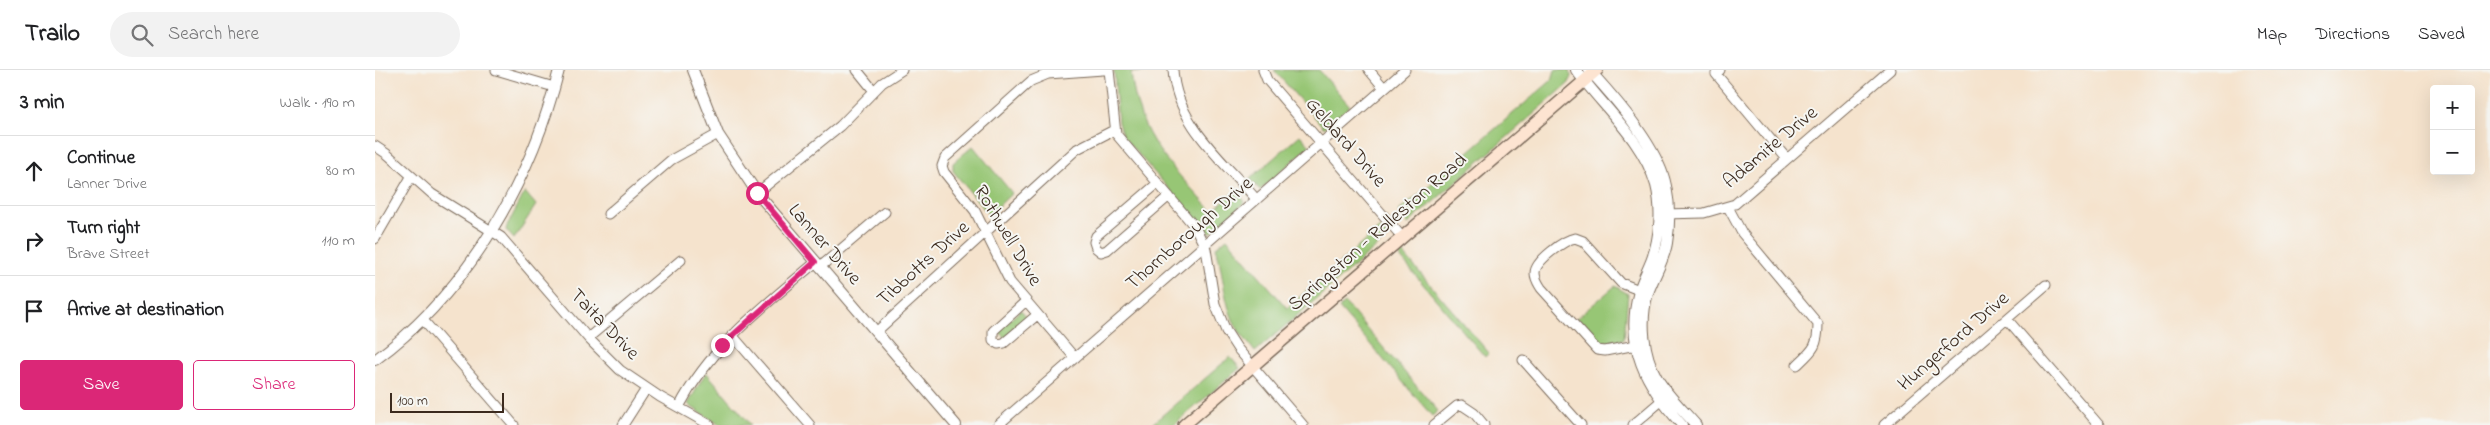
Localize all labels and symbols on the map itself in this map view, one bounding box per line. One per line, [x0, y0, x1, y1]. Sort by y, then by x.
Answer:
street label: Geldard Drive [1298, 92, 1392, 194]
street label: Adamite Drive [1717, 100, 1825, 196]
street label: Springston - Rolleston Road [1282, 147, 1475, 320]
street label: Thornborough Drive [1120, 170, 1261, 298]
street label: Rothwell Drive [965, 180, 1049, 292]
route start [746, 182, 769, 205]
street label: Lanner Drive [780, 198, 868, 292]
street label: Tibbotts Drive [871, 214, 977, 314]
street label: Taita Drive [562, 283, 646, 368]
street label: Hungerford Drive [1892, 285, 2017, 400]
route end [711, 334, 734, 357]
scale bar [390, 390, 504, 413]

